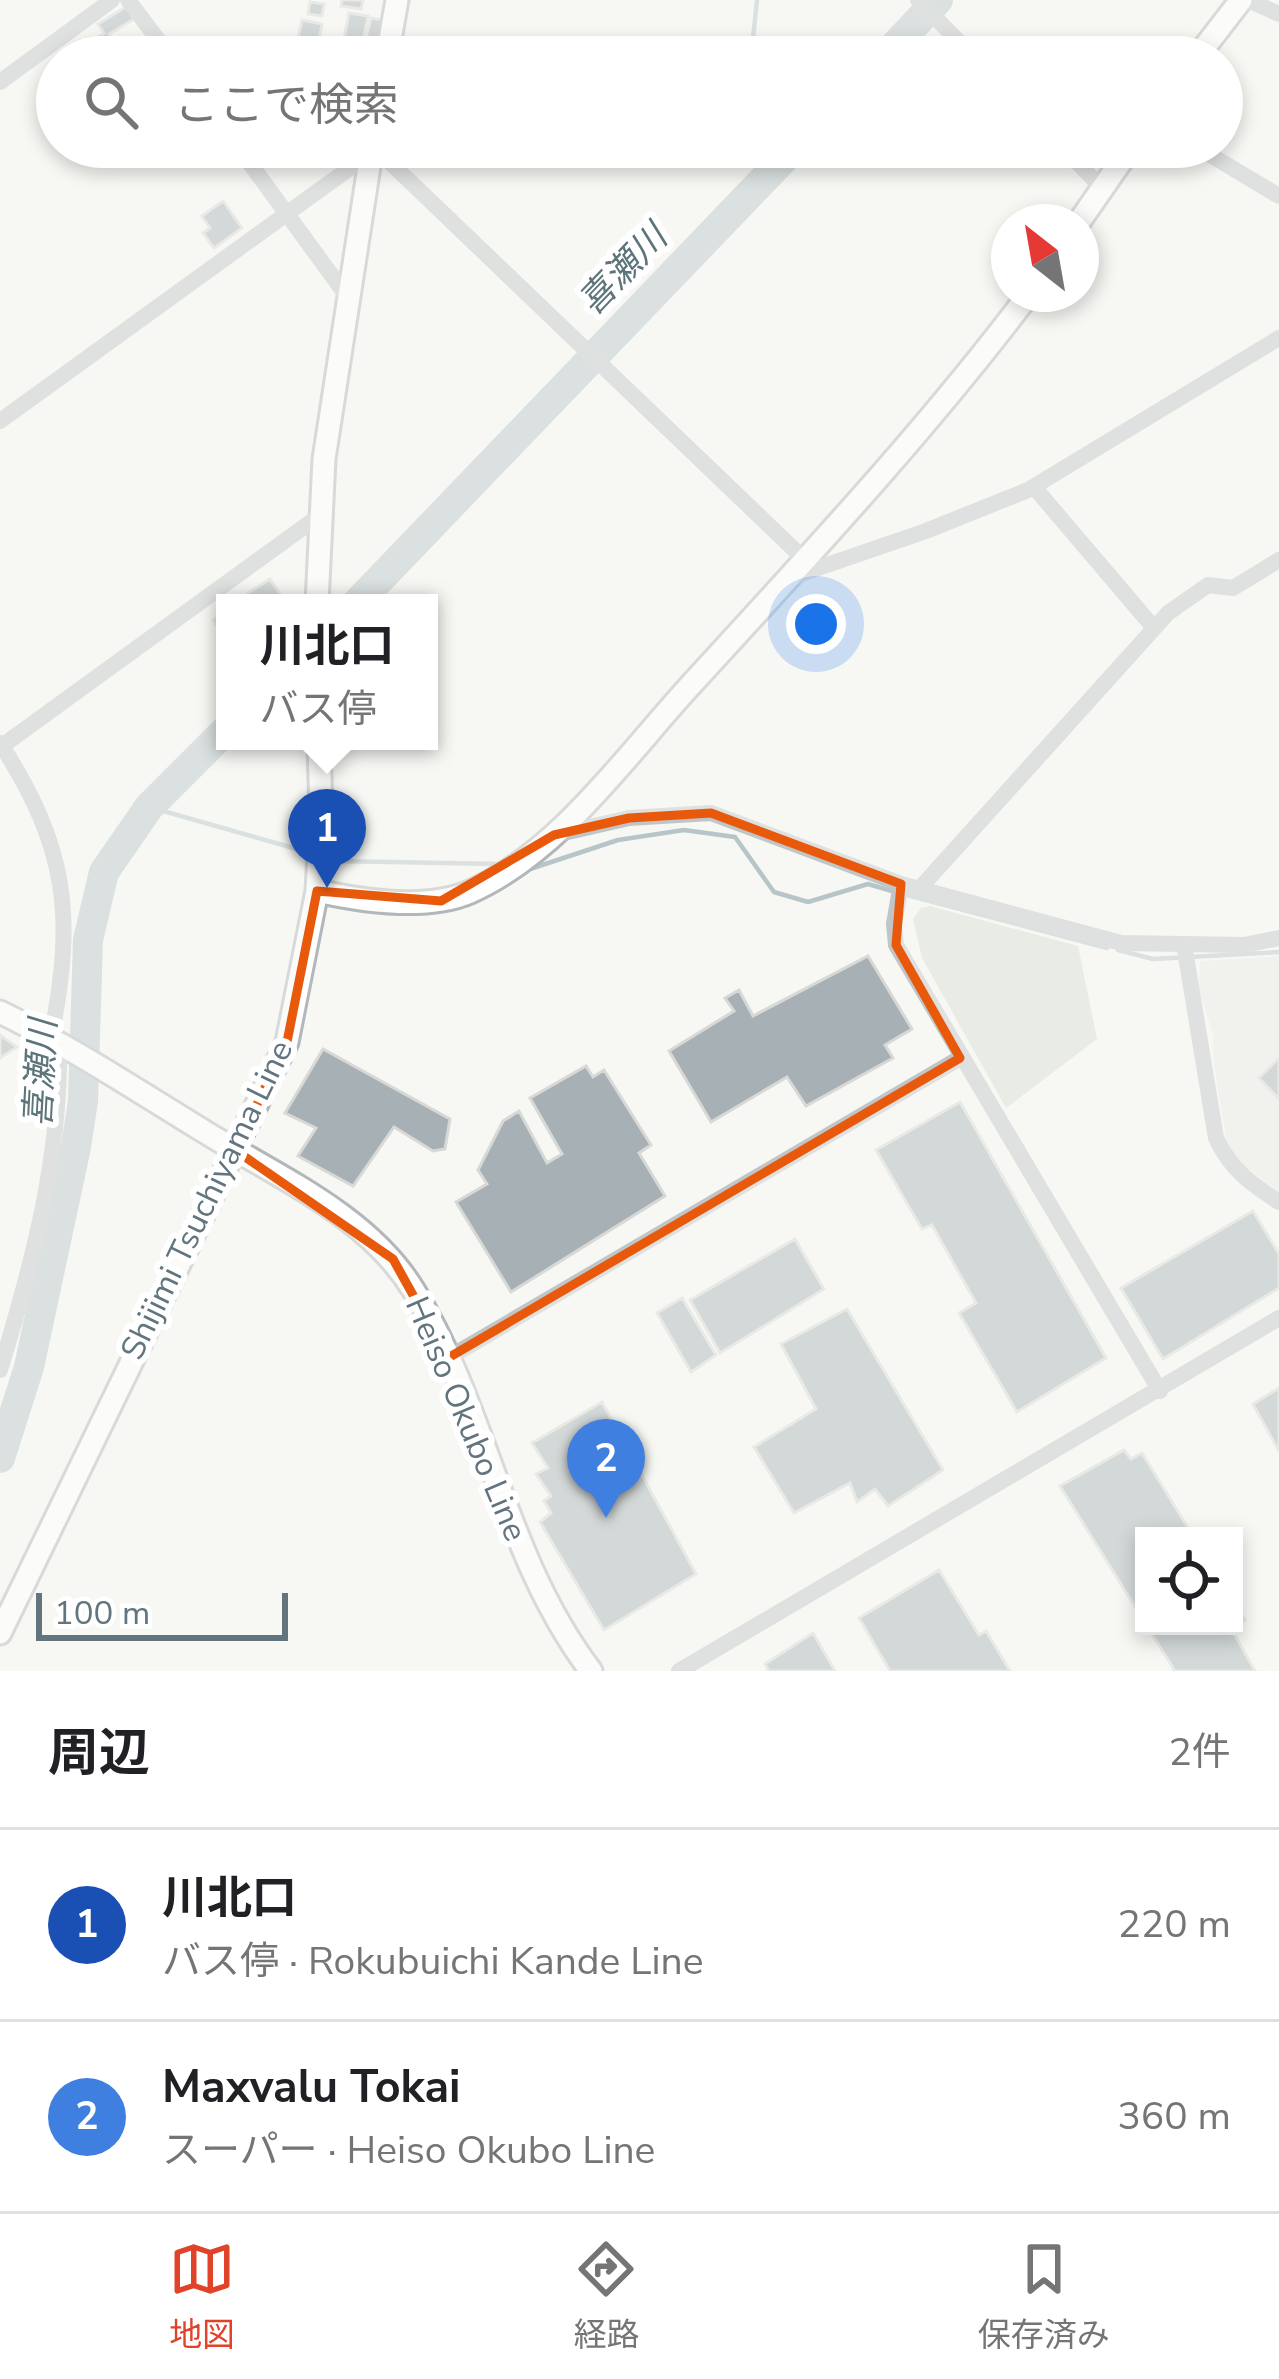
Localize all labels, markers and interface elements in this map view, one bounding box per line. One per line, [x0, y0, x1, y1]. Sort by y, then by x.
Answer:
search box [36, 36, 1243, 168]
icon: search [78, 69, 144, 135]
text: ここで検索 [174, 75, 399, 136]
north arrow [991, 204, 1099, 312]
water label: 喜瀬川 [568, 211, 681, 326]
popup [216, 594, 438, 750]
your location [786, 594, 846, 654]
text: 川北口 [259, 616, 395, 677]
text: バス停 [259, 683, 377, 736]
pin: 1 [288, 789, 366, 888]
water label: 喜瀬川 [14, 1014, 69, 1128]
street label: Shijimi Tsuchiyama Line [110, 1033, 304, 1367]
street label: Heiso Okubo Line [394, 1290, 538, 1548]
pin: 2 [567, 1419, 645, 1518]
map controls [1135, 1527, 1243, 1635]
button: locate [1135, 1527, 1243, 1635]
scale bar [36, 1587, 288, 1640]
text: 100 m [54, 1591, 150, 1636]
text: 周辺 [48, 1718, 150, 1788]
text: 2件 [1169, 1726, 1231, 1779]
text: 川北口 [162, 1868, 297, 1929]
text: 1 [75, 1898, 99, 1951]
text: 220 m [1117, 1898, 1231, 1951]
text: バス停 · Rokubuichi Kande Line [162, 1935, 703, 1988]
text: Maxvalu Tokai [162, 2057, 461, 2118]
text: 2 [75, 2090, 99, 2143]
text: 360 m [1117, 2090, 1231, 2143]
text: スーパー · Heiso Okubo Line [162, 2124, 655, 2177]
tab: 地図 [169, 2236, 235, 2358]
tab: 経路 [573, 2236, 639, 2358]
tab: 保存済み [978, 2236, 1110, 2358]

